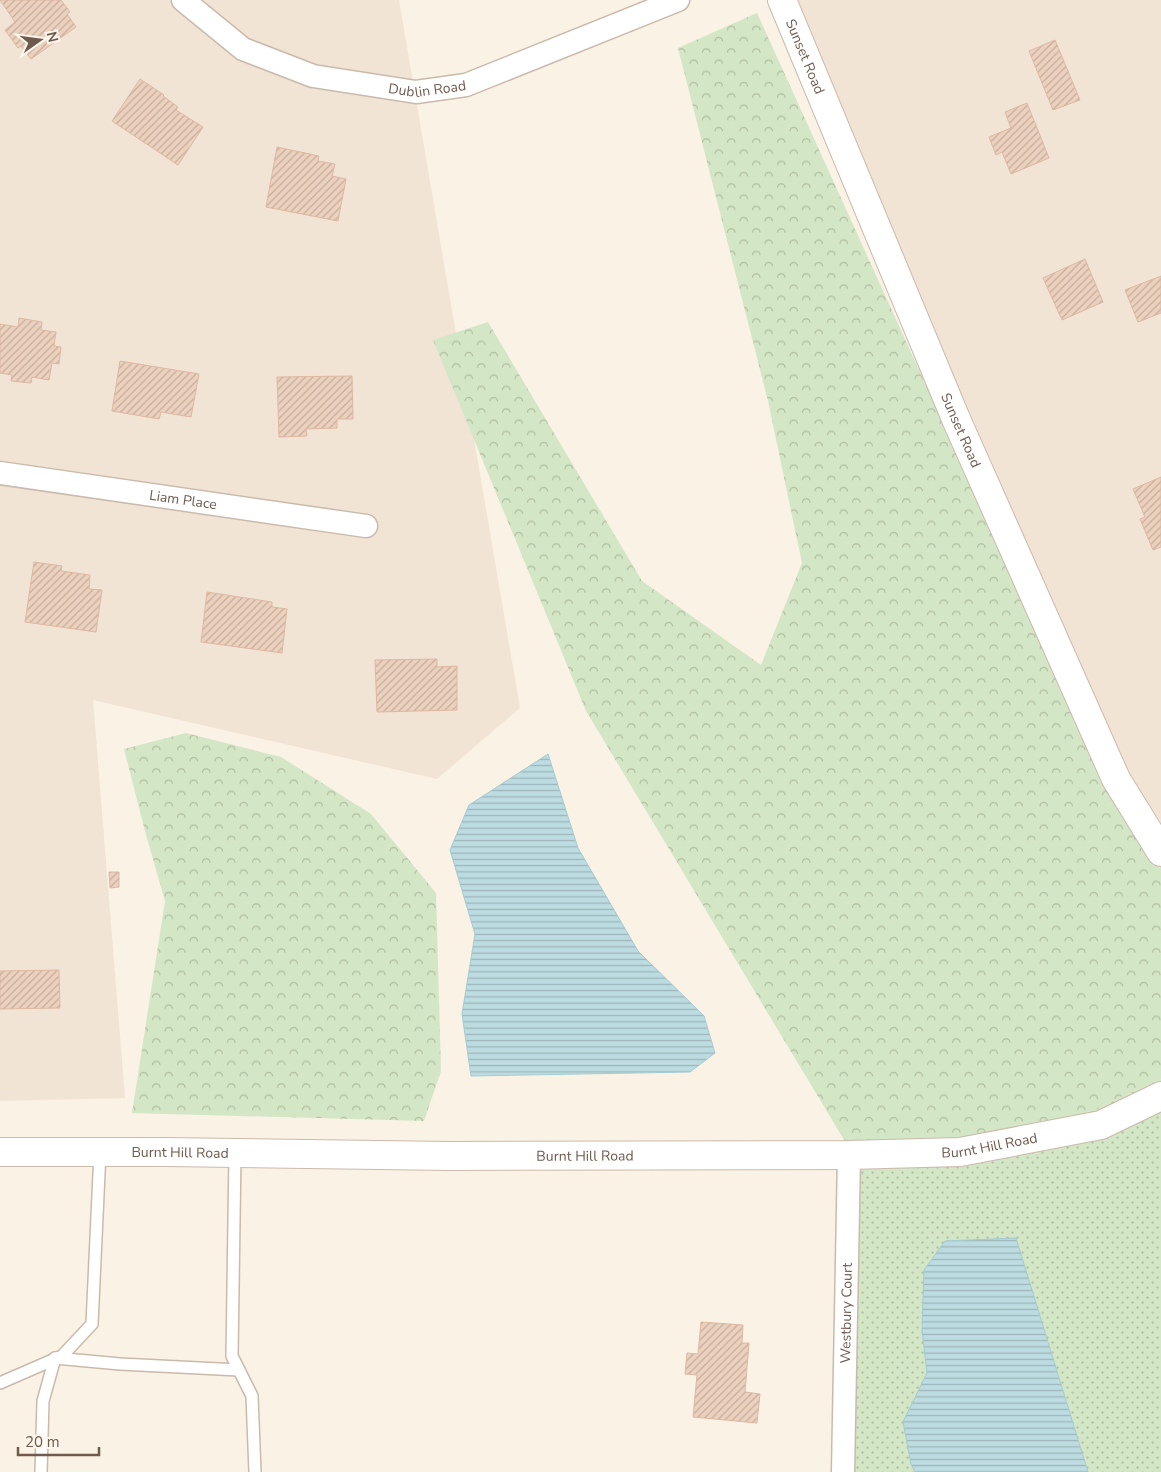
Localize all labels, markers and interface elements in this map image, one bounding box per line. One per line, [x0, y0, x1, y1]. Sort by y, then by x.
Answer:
north arrow [15, 15, 65, 65]
street label: Sunset Road [781, 16, 829, 97]
text: N [42, 30, 63, 44]
street label: Dublin Road [387, 76, 467, 102]
street label: Sunset Road [936, 390, 985, 471]
street label: Liam Place [148, 486, 218, 514]
street label: Burnt Hill Road [941, 1128, 1039, 1163]
street label: Burnt Hill Road [131, 1143, 229, 1163]
street label: Burnt Hill Road [536, 1147, 634, 1166]
street label: Westbury Court [836, 1262, 857, 1364]
scale bar [18, 1424, 99, 1456]
text: 20 m [25, 1432, 60, 1452]

